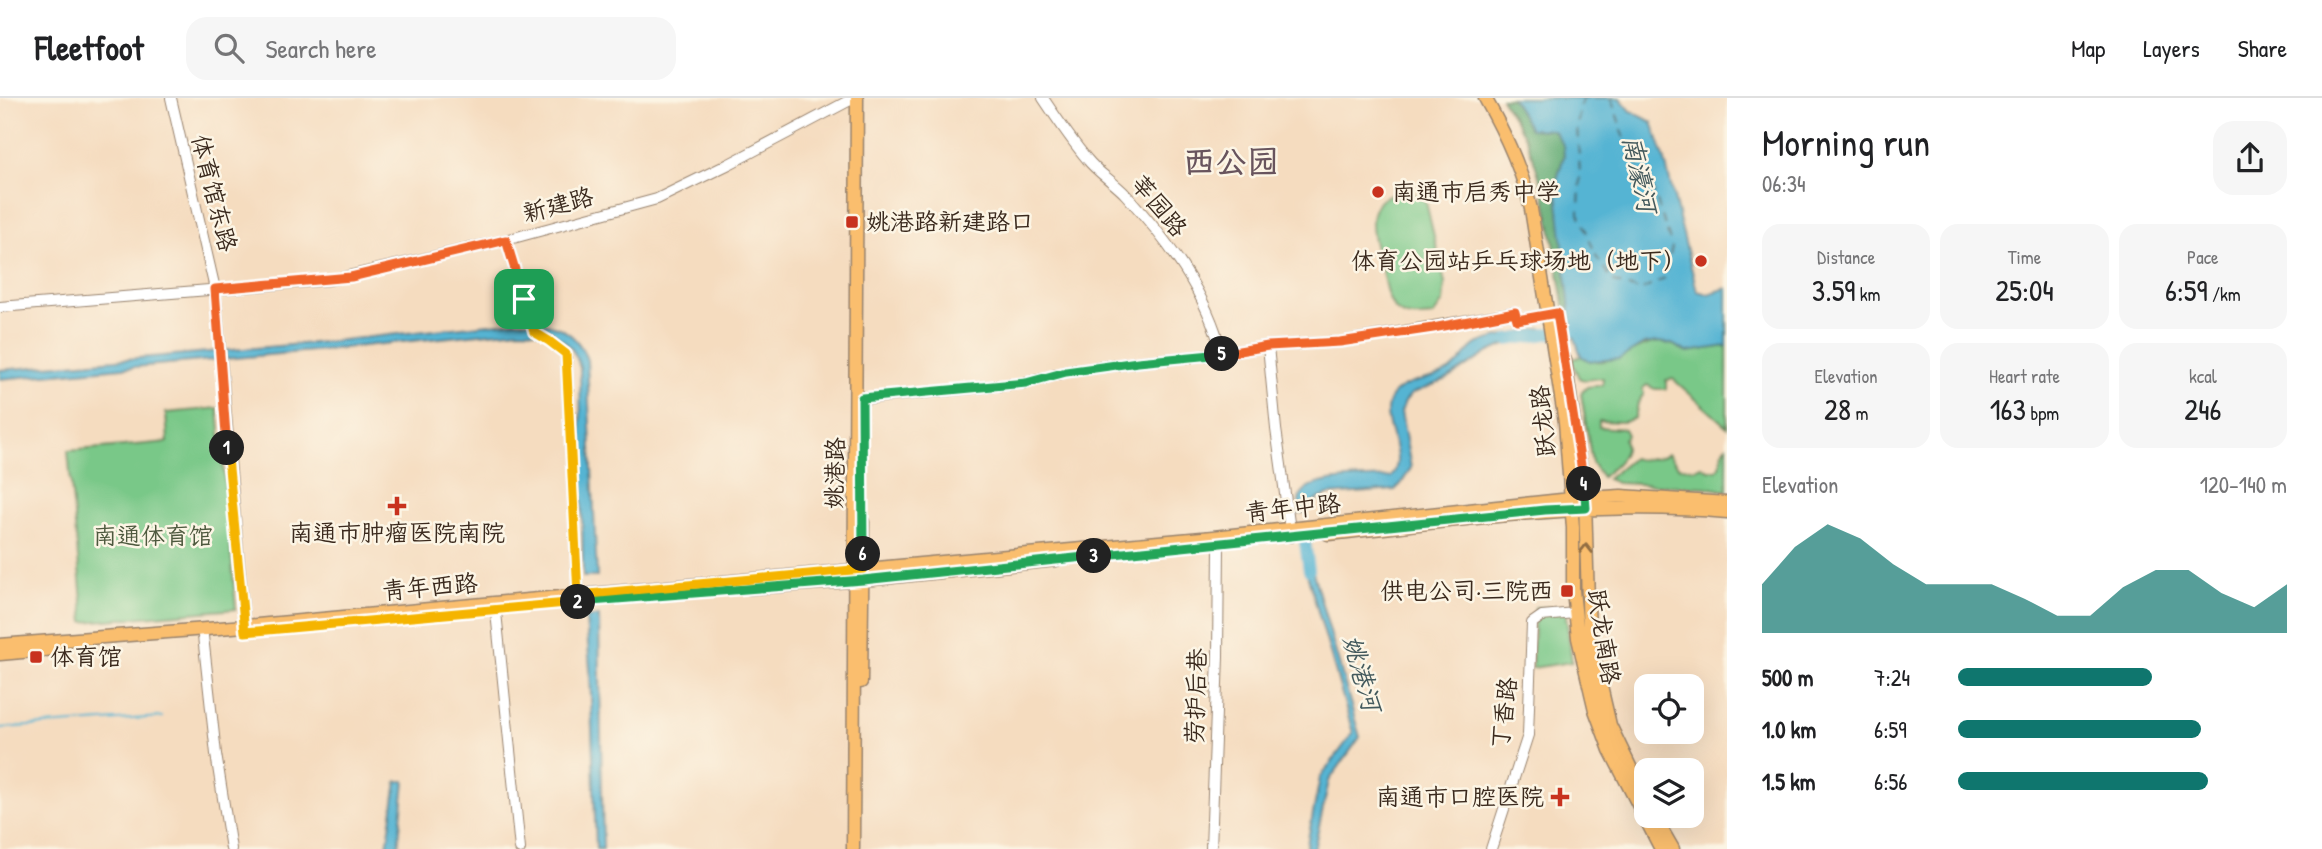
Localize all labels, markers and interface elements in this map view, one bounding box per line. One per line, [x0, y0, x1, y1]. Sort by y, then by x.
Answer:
search box [186, 17, 676, 80]
text: Fleetfoot [35, 26, 144, 70]
icon: search [210, 29, 248, 67]
text: Search here [266, 31, 377, 66]
text: Map [2071, 32, 2105, 64]
text: Layers [2143, 32, 2200, 64]
text: Share [2238, 32, 2287, 64]
text: Morning run [1762, 116, 1930, 168]
button: share [2213, 121, 2287, 195]
street label: 体育馆东路 [185, 131, 245, 255]
water label: 南濠河 [1615, 132, 1667, 220]
district label: 西公园 [1183, 140, 1279, 183]
street label: 莘园路 [1124, 167, 1195, 243]
text: 06:34 [1762, 168, 1806, 199]
place label: 南通市启秀中学 [1392, 175, 1560, 207]
street label: 新建路 [519, 179, 597, 229]
marker: 南通市启秀中学 [1370, 184, 1386, 200]
place label: 姚港路新建路口 [866, 205, 1034, 237]
marker: 姚港路新建路口 [844, 214, 860, 230]
place label: 体育公园站乒乓球场地（地下） [1351, 244, 1687, 276]
text: Distance [1817, 244, 1875, 270]
text: Time [2008, 244, 2041, 270]
text: Pace [2187, 244, 2219, 270]
marker: 体育公园站乒乓球场地（地下） [1693, 253, 1709, 269]
pin [494, 269, 554, 329]
text: 3.59 [1812, 270, 1855, 310]
text: 25:04 [1995, 270, 2054, 310]
text: 6:59 [2165, 270, 2208, 310]
icon: arrive [505, 280, 543, 318]
text: km [1855, 281, 1881, 307]
text: /km [2208, 281, 2241, 307]
pin: 5 [1204, 336, 1240, 372]
text: 5 [1217, 340, 1226, 366]
text: Elevation [1815, 363, 1878, 389]
text: Heart rate [1989, 363, 2060, 389]
text: kcal [2189, 363, 2217, 389]
street label: 跃龙路 [1522, 384, 1562, 459]
text: 28 [1824, 389, 1851, 429]
text: 163 [1990, 389, 2026, 429]
text: 246 [2184, 389, 2221, 429]
text: m [1851, 400, 1868, 426]
text: bpm [2026, 400, 2059, 426]
pin: 1 [210, 430, 244, 466]
text: 1 [223, 434, 230, 460]
street label: 姚港路 [817, 437, 851, 509]
pin: 4 [1566, 466, 1602, 502]
text: Elevation [1762, 469, 1838, 500]
text: 120–140 m [2200, 469, 2287, 500]
text: 4 [1580, 470, 1587, 496]
street label: 青年中路 [1243, 486, 1342, 528]
marker: 南通市肿瘤医院南院 [387, 496, 407, 516]
place label: 南通市肿瘤医院南院 [289, 516, 505, 548]
park label: 南通体育馆 [93, 519, 213, 551]
pin: 6 [846, 536, 880, 572]
pin: 3 [1076, 538, 1112, 574]
text: 6 [859, 540, 866, 566]
text: 3 [1089, 542, 1098, 568]
one-way arrow [1578, 543, 1594, 554]
street label: 青年西路 [381, 566, 479, 606]
place label: 供电公司·三院西 [1380, 574, 1553, 606]
marker: 供电公司·三院西 [1559, 583, 1575, 599]
pin: 2 [560, 584, 596, 620]
street label: 跃龙南路 [1582, 587, 1628, 687]
text: 2 [573, 588, 582, 614]
water label: 姚港河 [1335, 631, 1391, 719]
place label: 体育馆 [50, 640, 122, 672]
street label: 劳护后巷 [1177, 647, 1213, 744]
marker: 体育馆 [28, 649, 44, 665]
text: 500 m [1762, 662, 1813, 693]
text: 7:24 [1874, 662, 1910, 693]
map controls [1634, 674, 1704, 828]
button: locate [1634, 674, 1704, 744]
street label: 丁香路 [1483, 675, 1523, 751]
text: 1.0 km [1762, 714, 1816, 745]
text: 6:59 [1874, 714, 1907, 745]
button: layers [1634, 758, 1704, 828]
text: 1.5 km [1762, 766, 1815, 797]
text: 6:56 [1874, 766, 1907, 797]
place label: 南通市口腔医院 [1376, 780, 1544, 812]
marker: 南通市口腔医院 [1550, 787, 1570, 807]

